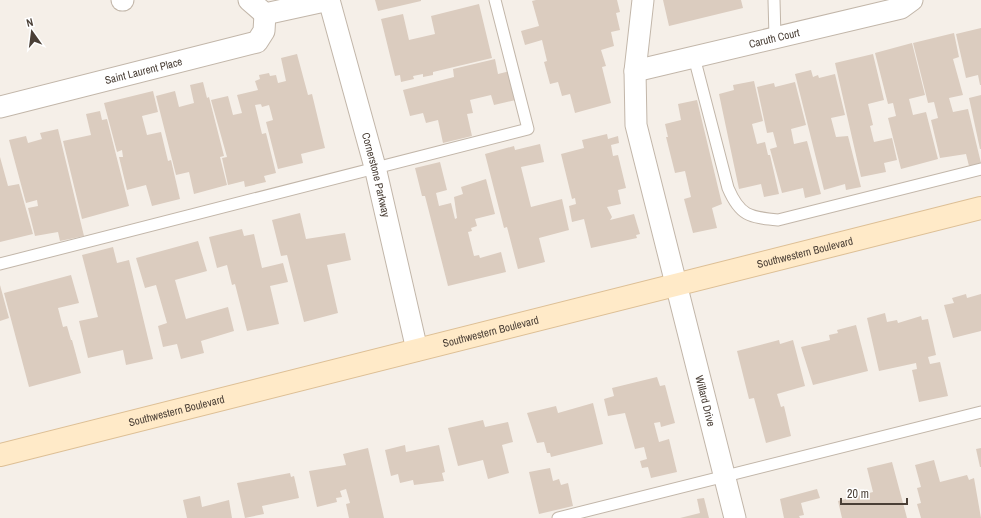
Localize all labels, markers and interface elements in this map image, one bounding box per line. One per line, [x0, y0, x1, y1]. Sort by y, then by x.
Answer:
north arrow [12, 12, 52, 52]
text: N [25, 15, 34, 30]
street label: Caruth Court [747, 25, 801, 51]
street label: Saint Laurent Place [103, 54, 184, 87]
street label: Cornerstone Parkway [359, 131, 393, 219]
street label: Southwestern Boulevard [755, 234, 854, 271]
street label: Southwestern Boulevard [441, 313, 540, 350]
street label: Willard Drive [692, 374, 719, 428]
street label: Southwestern Boulevard [127, 392, 226, 429]
scale bar [841, 480, 907, 506]
text: 20 m [847, 486, 869, 502]

